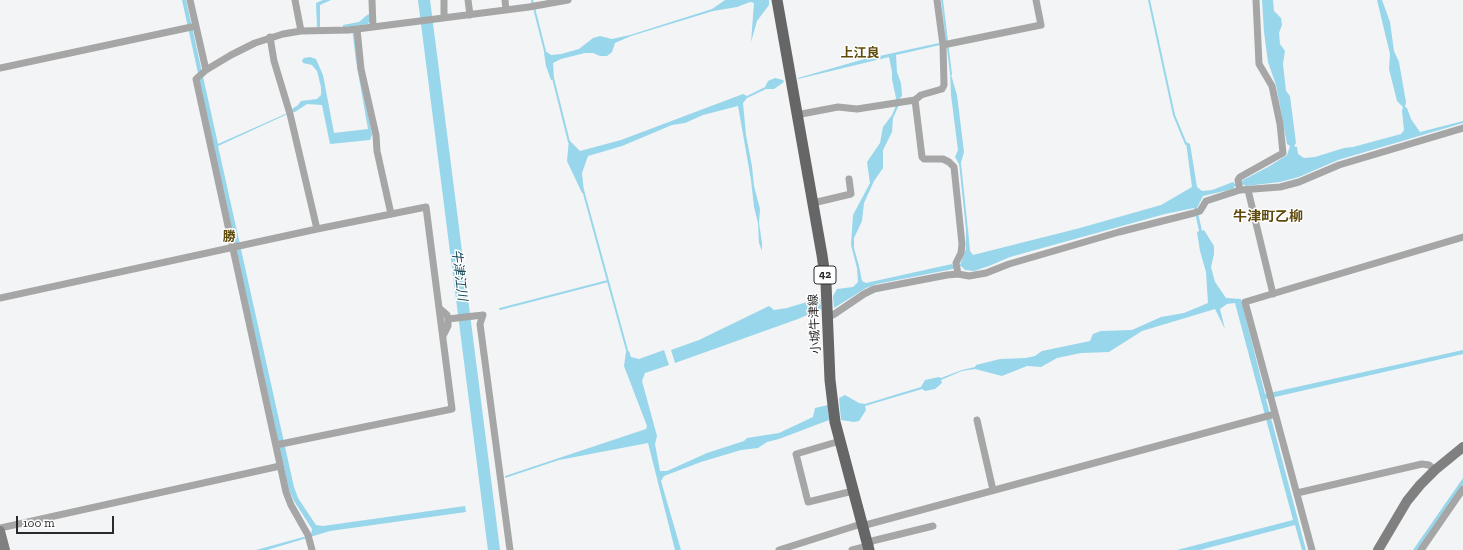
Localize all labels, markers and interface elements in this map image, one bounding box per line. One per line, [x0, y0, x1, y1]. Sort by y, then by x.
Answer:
district label: 上江良 [841, 45, 879, 61]
district label: 牛津町乙柳 [1233, 209, 1303, 225]
district label: 勝 [223, 229, 235, 245]
water label: 牛津江川 [448, 248, 470, 302]
road number: 42 [814, 266, 836, 284]
street label: 小城牛津線 [806, 294, 824, 354]
scale bar [18, 508, 116, 534]
text: 100 m [23, 516, 55, 530]

